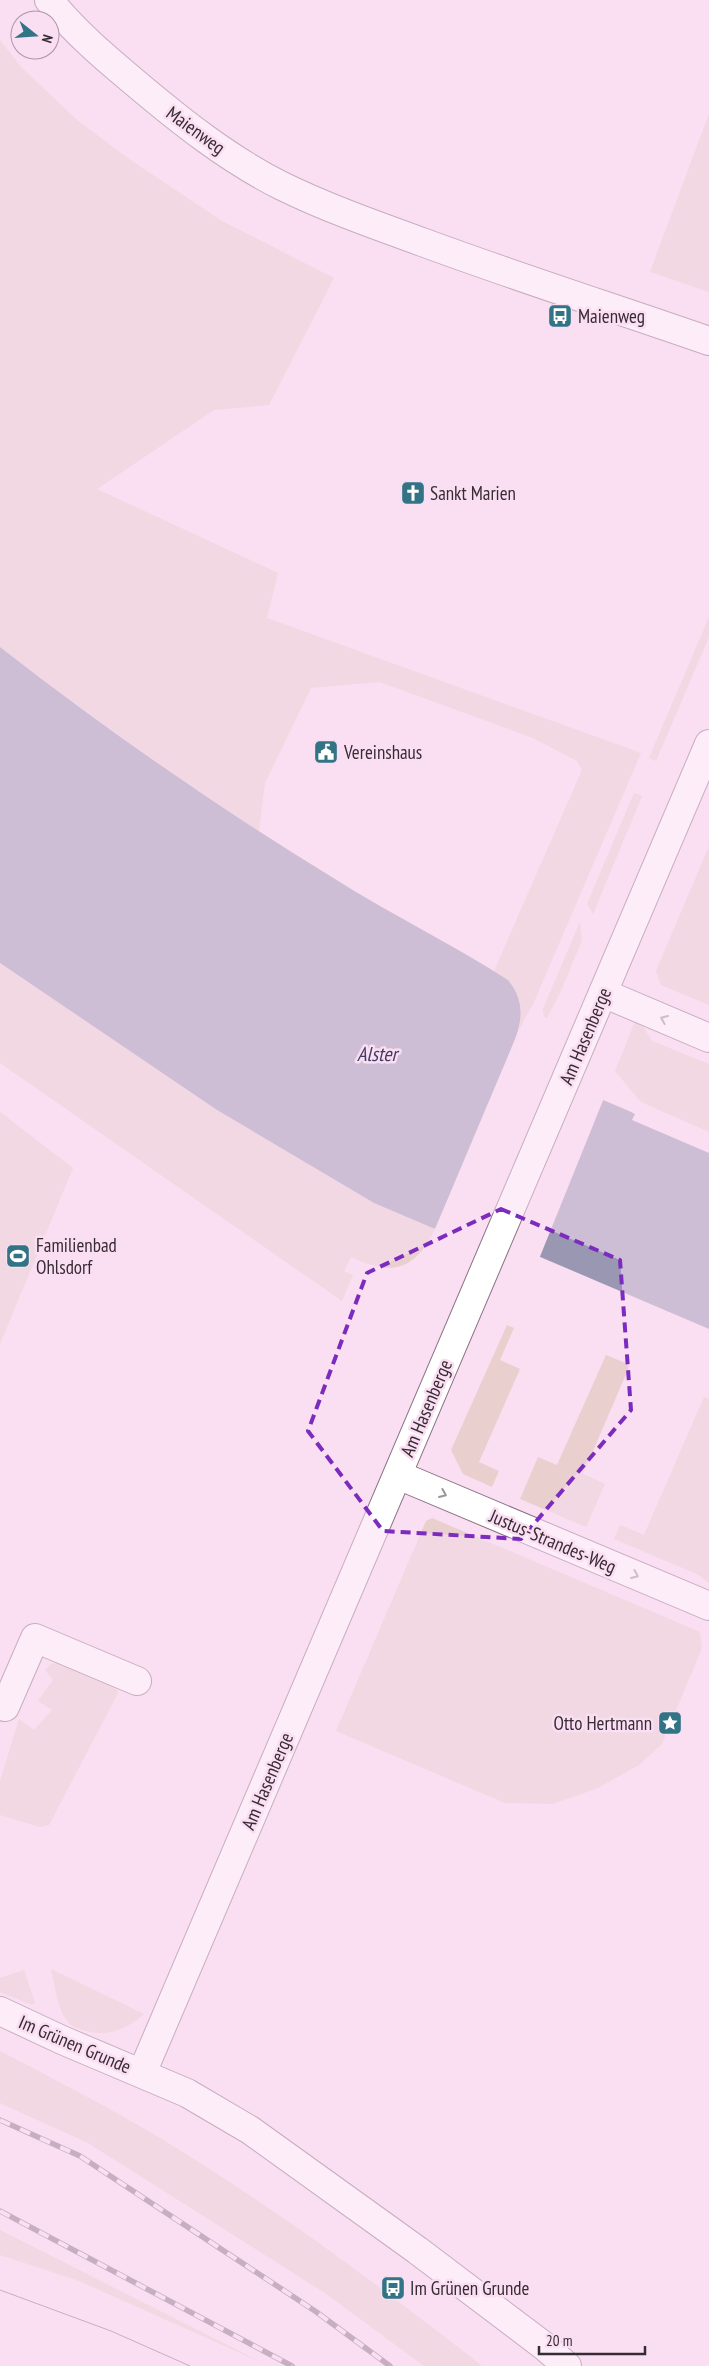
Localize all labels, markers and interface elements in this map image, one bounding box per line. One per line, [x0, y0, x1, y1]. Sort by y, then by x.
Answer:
north arrow [10, 10, 60, 60]
text: N [38, 33, 57, 45]
street label: Maienweg [162, 101, 230, 159]
bus stop icon: Maienweg [547, 303, 573, 329]
place label: Maienweg [578, 304, 645, 328]
church icon: Sankt Marien [400, 480, 426, 506]
place label: Sankt Marien [430, 481, 516, 505]
public building icon: Vereinshaus [313, 739, 339, 765]
place label: Vereinshaus [343, 740, 422, 764]
street label: Am Hasenberge [554, 984, 616, 1088]
one-way arrow [660, 1015, 669, 1025]
water label: Alster [357, 1041, 399, 1067]
place label: Familienbad Ohlsdorf [36, 1233, 117, 1279]
sports icon: Familienbad Ohlsdorf [5, 1243, 31, 1269]
street label: Am Hasenberge [395, 1356, 457, 1460]
one-way arrow [438, 1489, 446, 1499]
street label: Justus-Strandes-Weg [485, 1503, 620, 1578]
one-way arrow [630, 1568, 639, 1579]
place icon: Otto Hertmann [657, 1710, 683, 1736]
place label: Otto Hertmann [553, 1711, 652, 1735]
street label: Am Hasenberge [236, 1729, 298, 1833]
street label: Im Grünen Grunde [15, 2010, 135, 2078]
bus stop icon: Im Grünen Grunde [380, 2275, 406, 2301]
place label: Im Grünen Grunde [410, 2276, 530, 2300]
scale bar [539, 2324, 645, 2356]
text: 20 m [546, 2331, 572, 2350]

